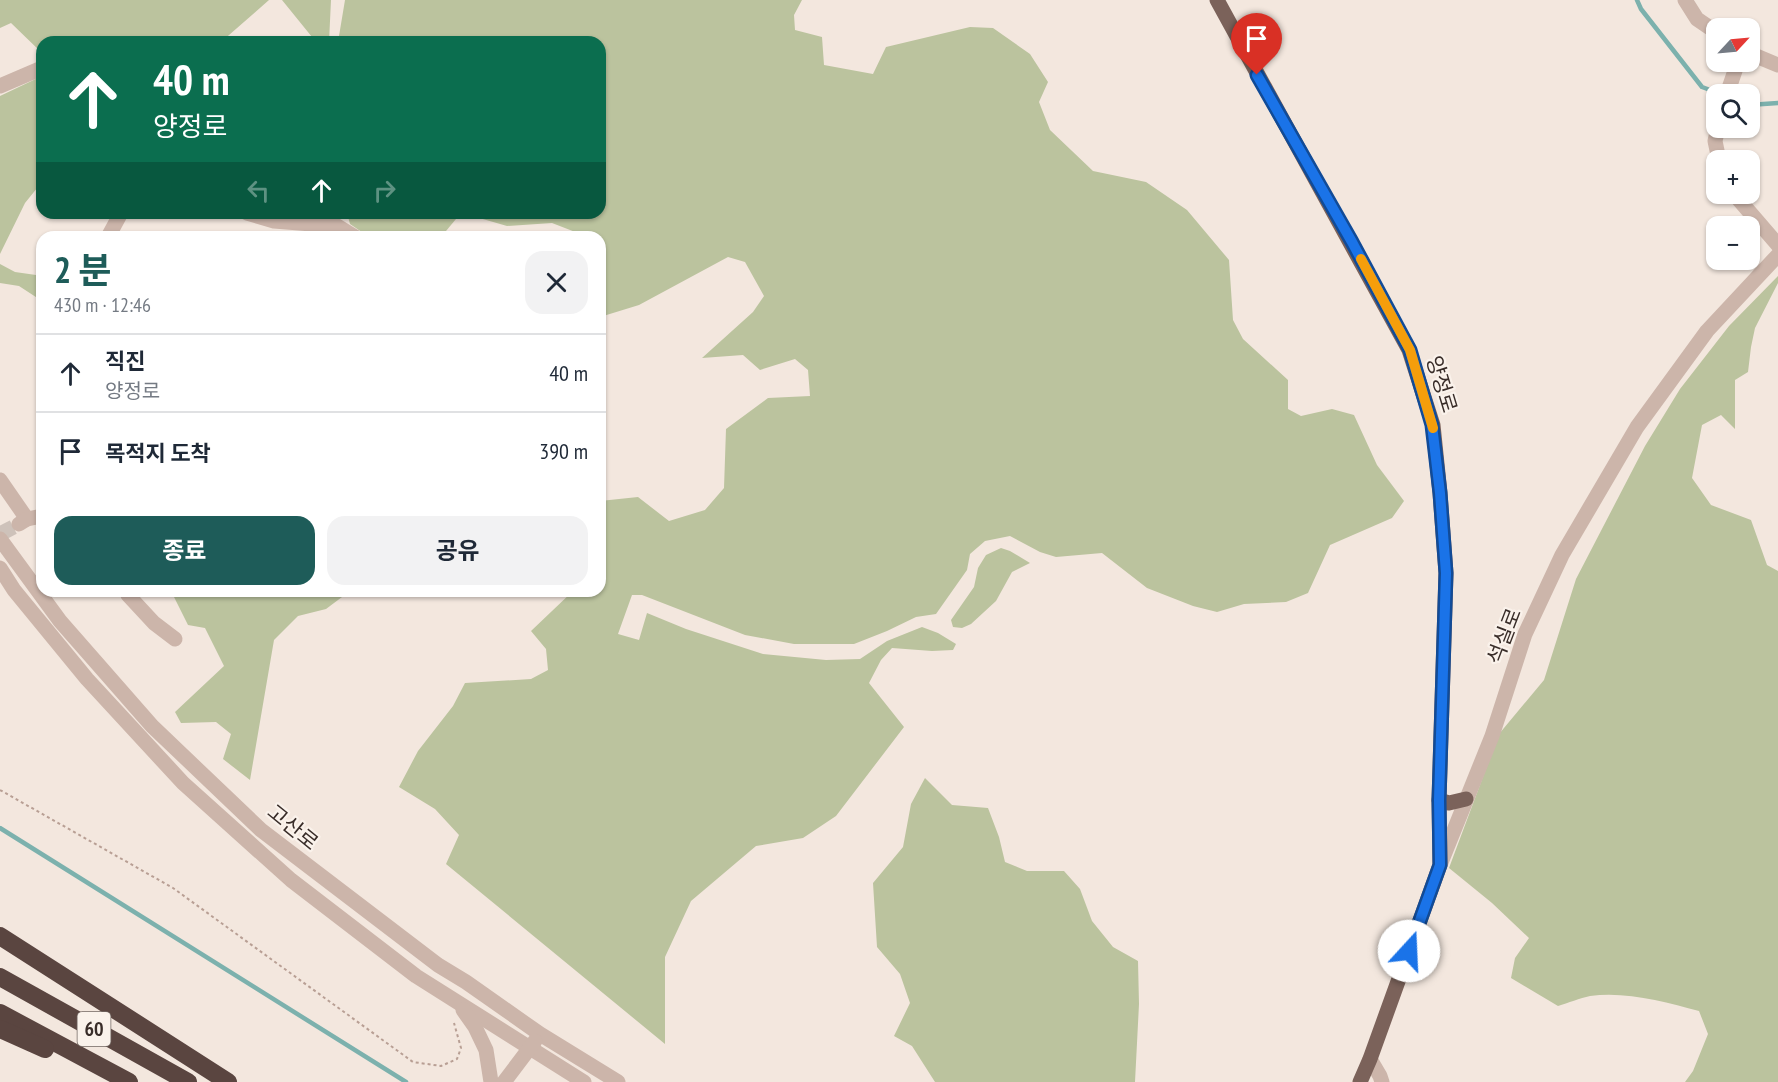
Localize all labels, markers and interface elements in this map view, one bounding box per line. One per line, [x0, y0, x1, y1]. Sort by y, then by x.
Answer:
pin [1231, 13, 1282, 75]
north arrow [1706, 18, 1760, 72]
map controls [1706, 18, 1760, 270]
icon: arrive [1240, 22, 1273, 55]
text: 40 m [153, 52, 230, 107]
icon: ahead [54, 60, 132, 138]
button: search [1706, 84, 1760, 138]
text: 양정로 [153, 109, 228, 143]
button: + [1706, 150, 1760, 204]
icon: left [242, 174, 275, 207]
icon: ahead [305, 174, 338, 207]
icon: right [368, 174, 401, 207]
button: − [1706, 216, 1760, 270]
text: 2 분 [54, 246, 112, 293]
button: close [525, 251, 588, 314]
text: 430 m · 12:46 [54, 292, 151, 318]
text: 직진 [105, 347, 145, 375]
street label: 양정로 [1421, 352, 1463, 416]
icon: ahead [54, 357, 87, 390]
text: 40 m [549, 359, 588, 387]
text: 양정로 [105, 378, 160, 404]
icon: arrive [54, 435, 87, 468]
text: 390 m [539, 437, 588, 465]
text: 목적지 도착 [105, 439, 211, 467]
button: 종료 [54, 516, 315, 585]
button: 공유 [327, 516, 588, 585]
street label: 석실로 [1481, 604, 1527, 668]
street label: 고산로 [262, 798, 324, 856]
position arrow [1377, 919, 1441, 983]
road number: 60 [78, 1012, 110, 1046]

